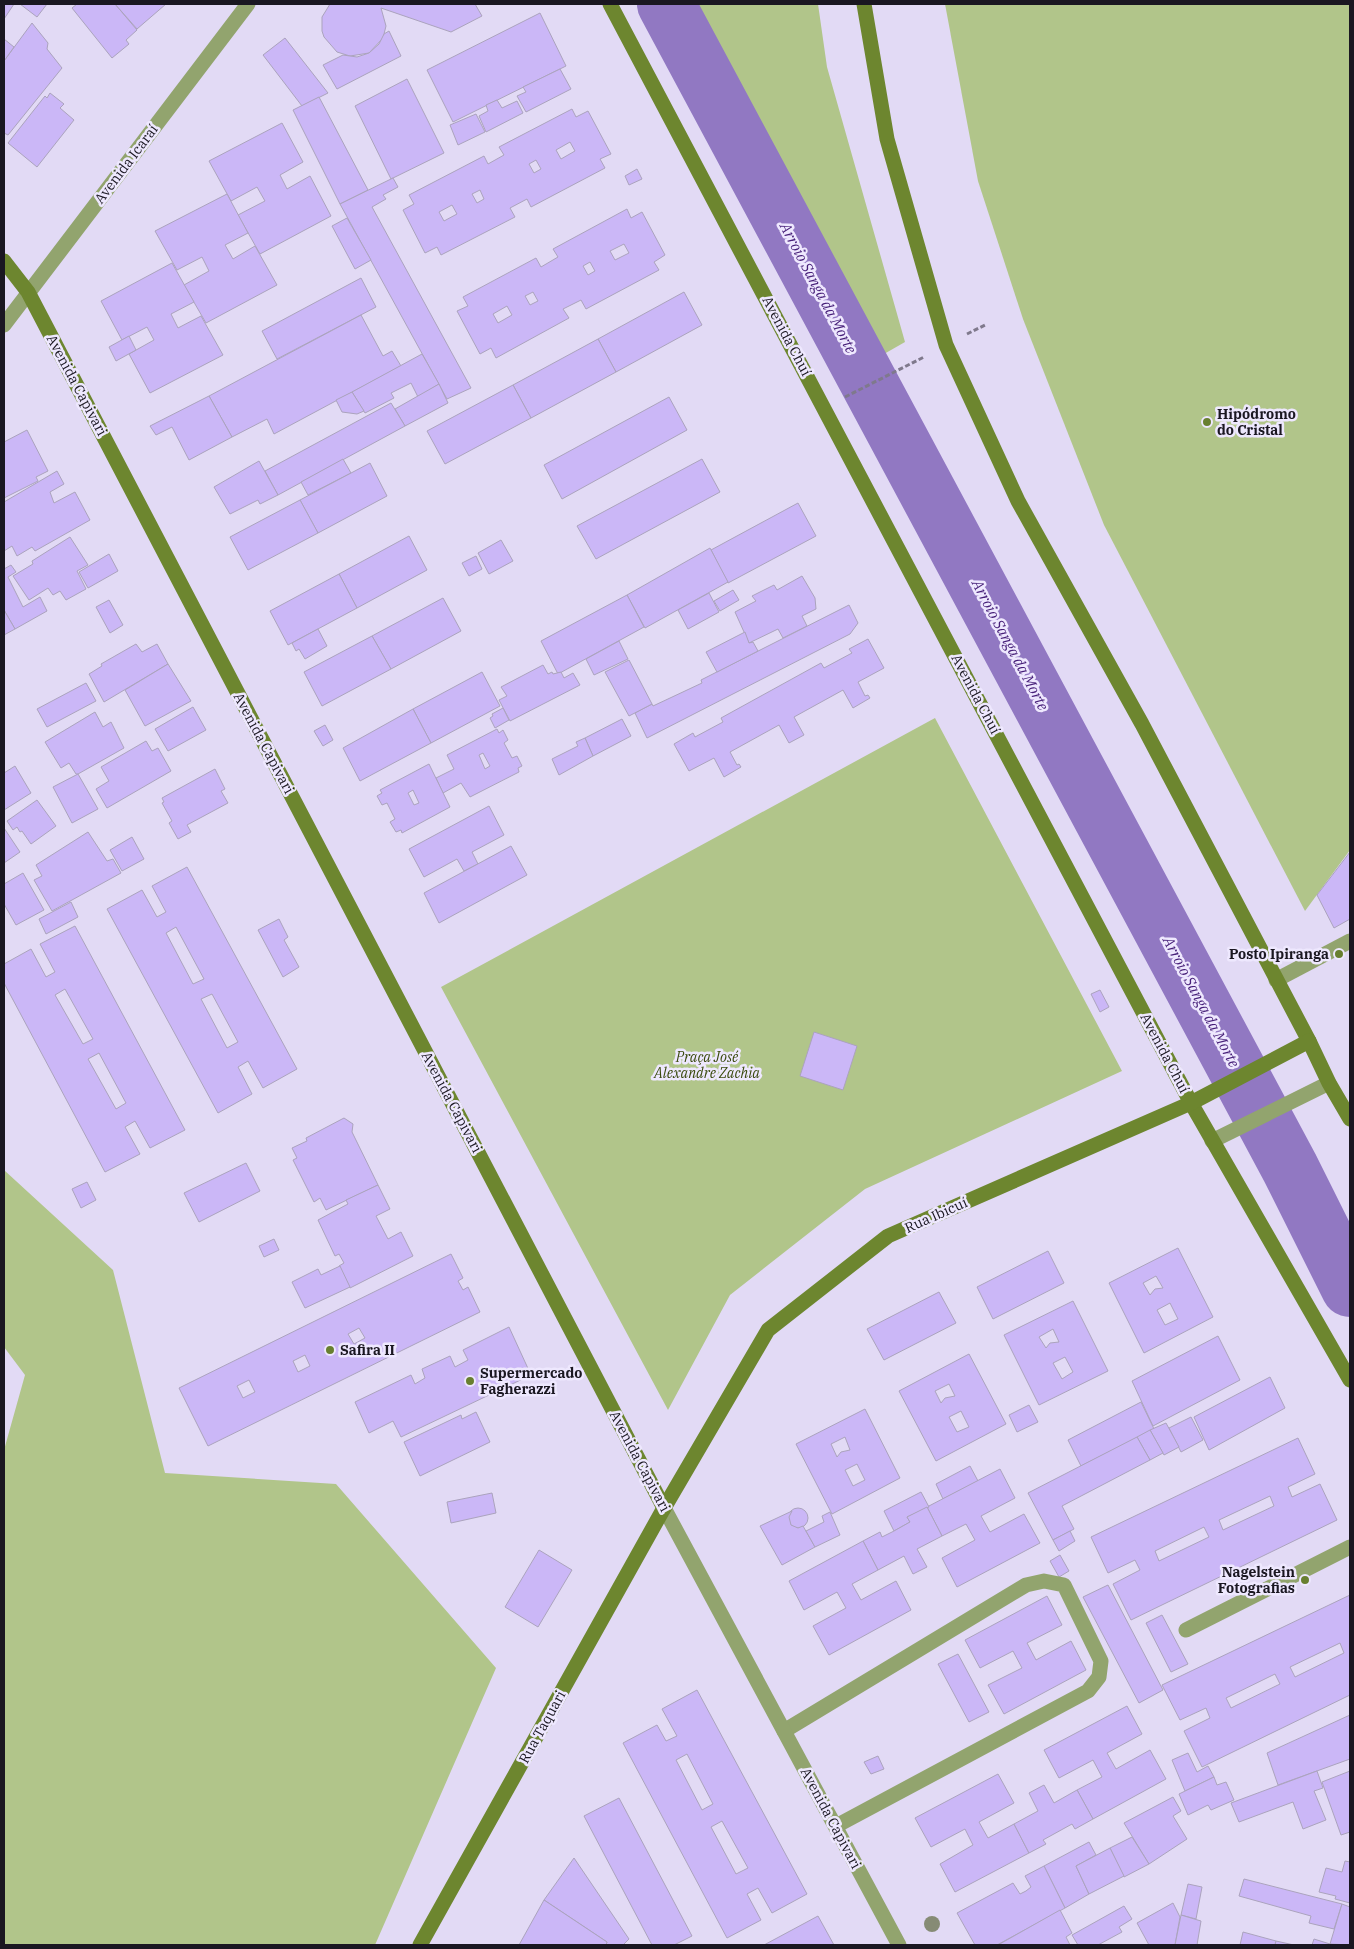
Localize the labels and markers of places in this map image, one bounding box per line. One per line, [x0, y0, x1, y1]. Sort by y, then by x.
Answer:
place label: Hipódromo do Cristal [1217, 405, 1296, 439]
marker: Hipódromo do Cristal [1201, 416, 1213, 428]
place label: Posto Ipiranga [1229, 945, 1329, 963]
marker: Posto Ipiranga [1333, 948, 1345, 960]
place label: Safira II [340, 1341, 395, 1359]
marker: Safira II [324, 1344, 336, 1356]
place label: Supermercado Fagherazzi [480, 1364, 582, 1398]
marker: Supermercado Fagherazzi [464, 1375, 476, 1387]
place label: Nagelstein Fotografias [1218, 1563, 1295, 1597]
marker: Nagelstein Fotografias [1299, 1574, 1311, 1586]

